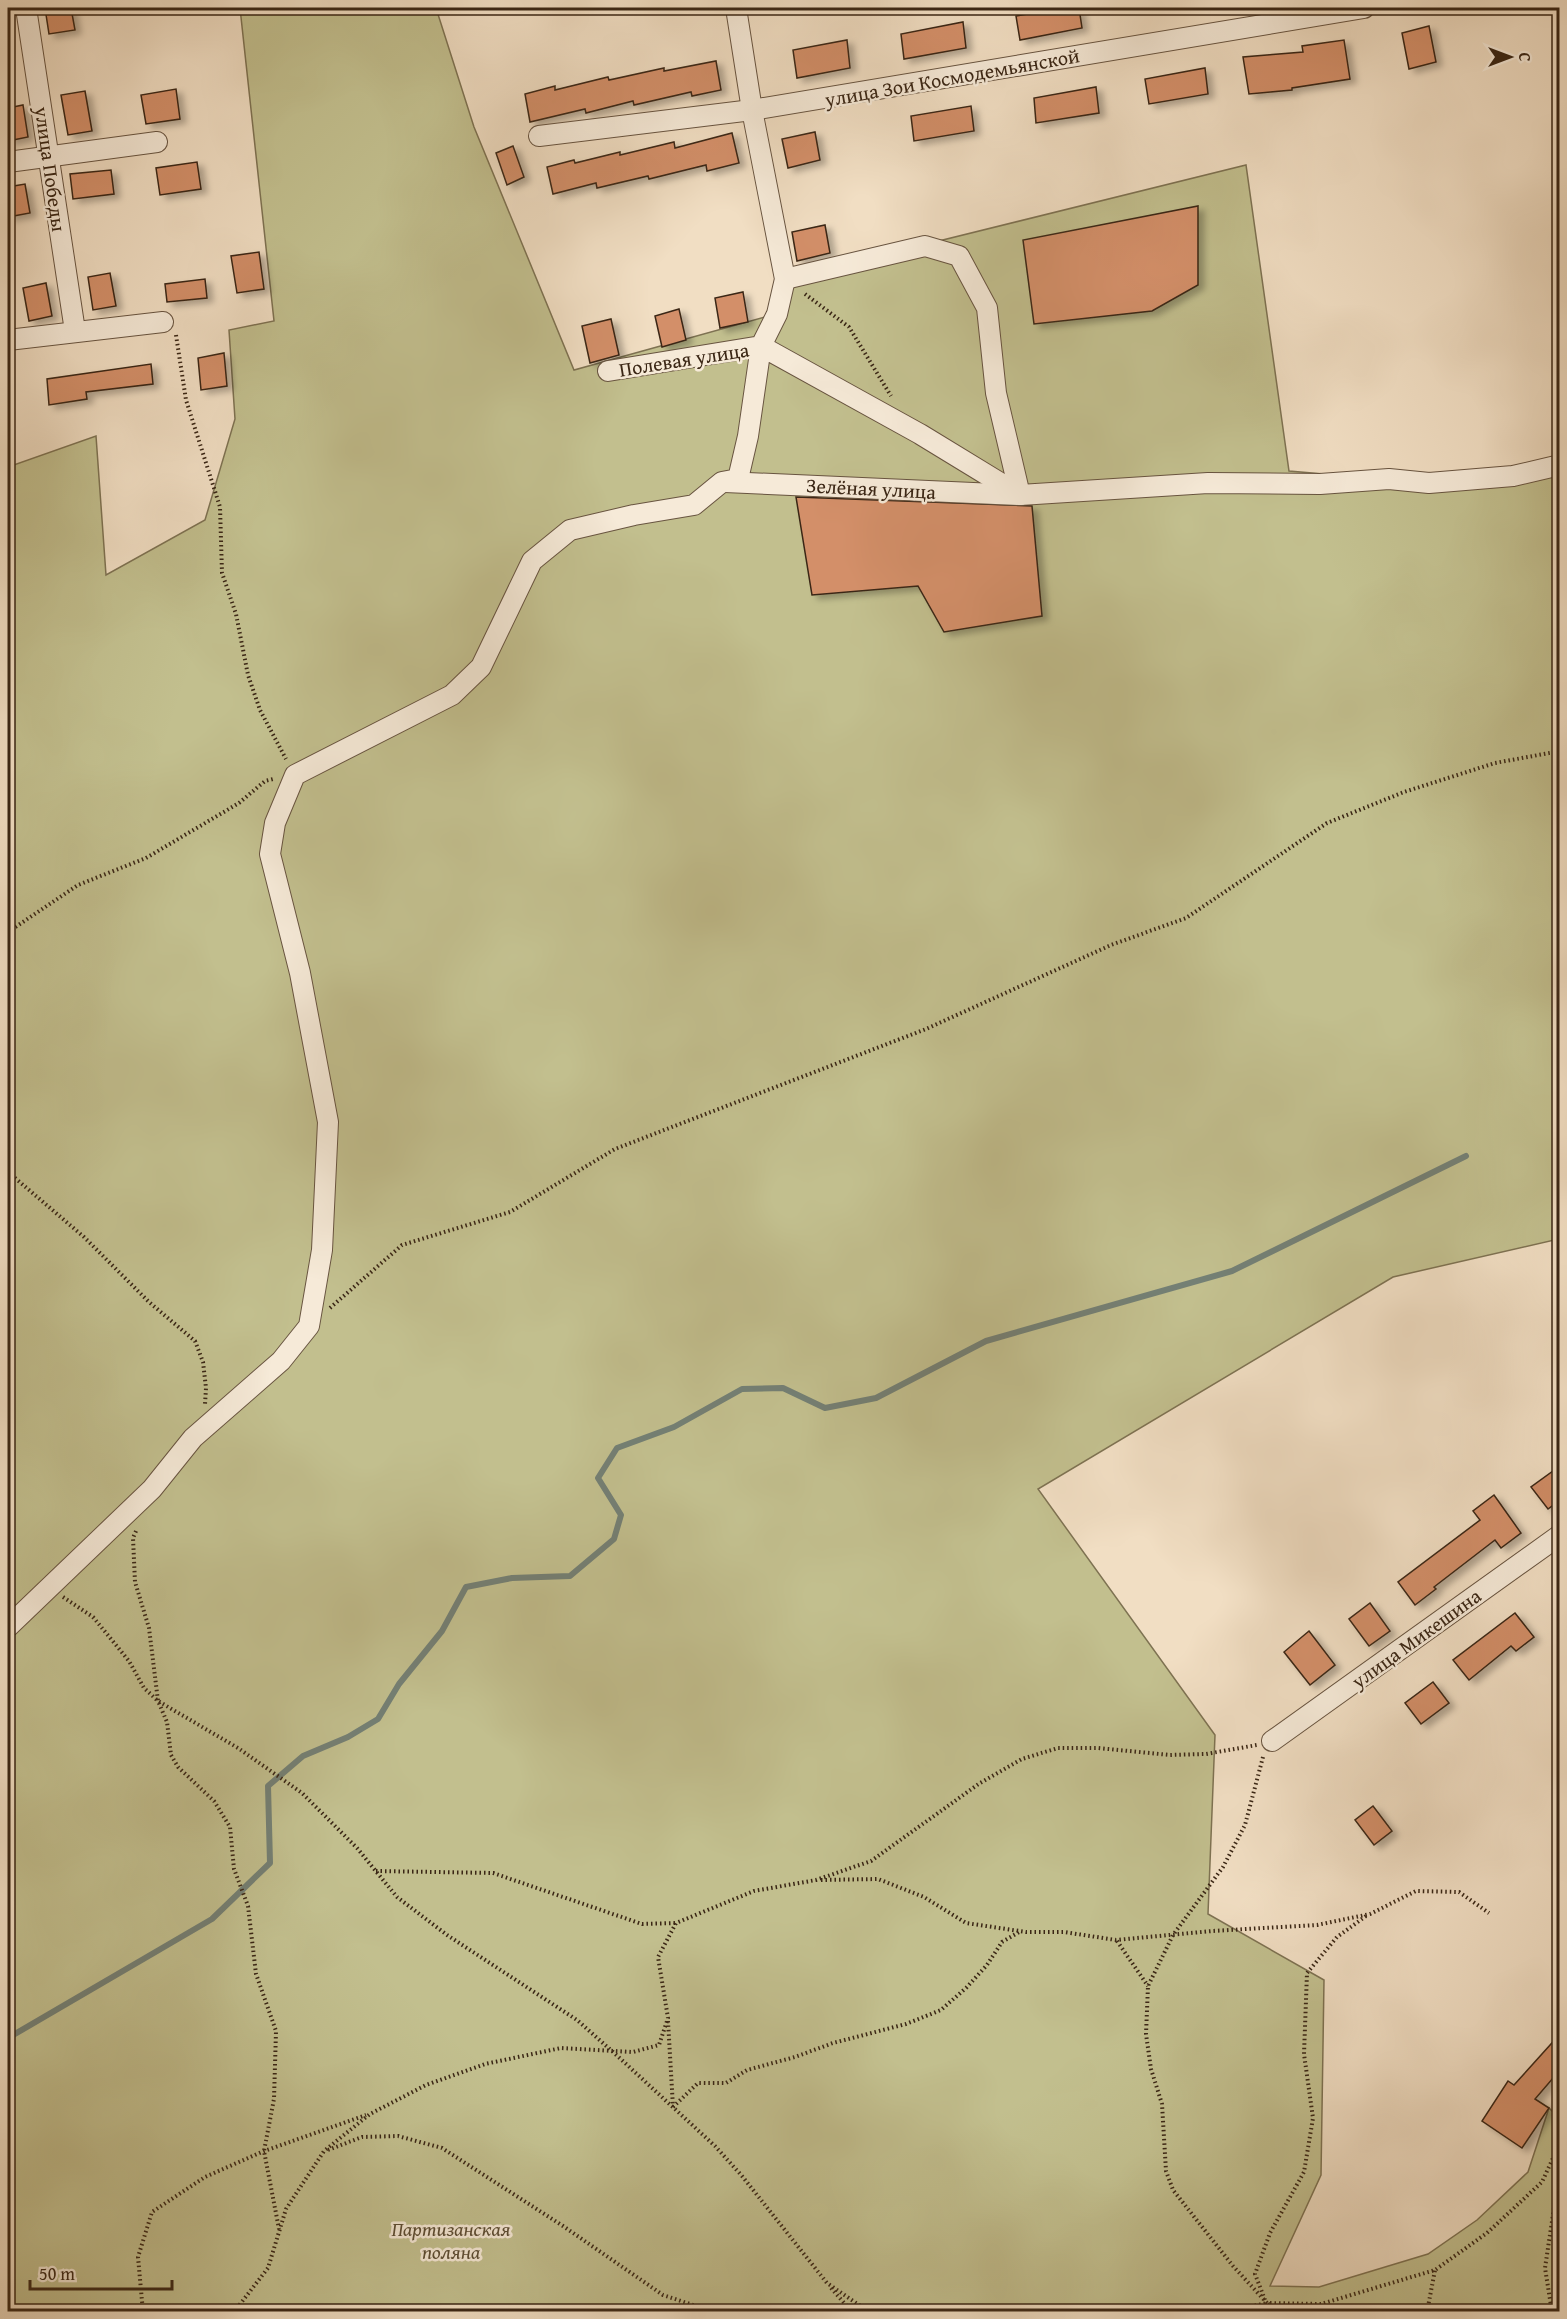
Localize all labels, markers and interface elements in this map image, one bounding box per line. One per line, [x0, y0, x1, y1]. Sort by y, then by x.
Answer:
north arrow [1480, 27, 1540, 87]
street label: улица Зои Космодемьянской [821, 40, 1082, 114]
text: С [1513, 52, 1537, 62]
street label: улица Победы [28, 104, 74, 233]
street label: Полевая улица [617, 334, 752, 384]
street label: Зелёная улица [805, 470, 937, 506]
street label: улица Микешина [1344, 1581, 1487, 1696]
park label: Партизанская поляна [391, 2214, 511, 2266]
scale bar [30, 2253, 172, 2291]
text: 50 m [39, 2260, 75, 2287]

